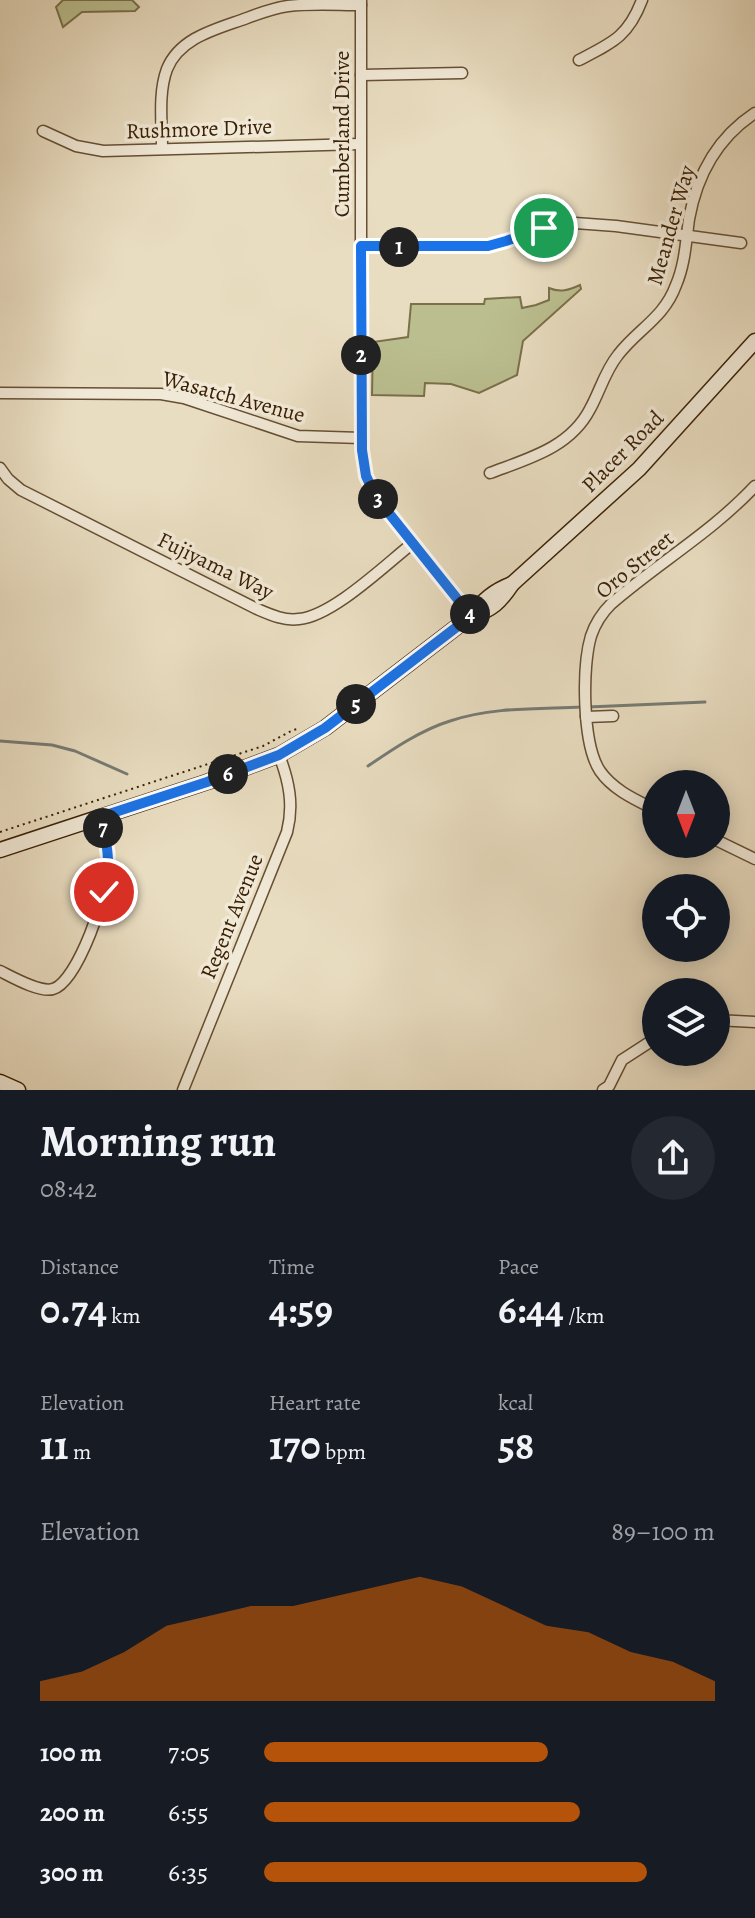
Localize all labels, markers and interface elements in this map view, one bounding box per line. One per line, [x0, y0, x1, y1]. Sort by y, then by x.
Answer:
street label: Cumberland Drive [327, 51, 357, 217]
street label: Rushmore Drive [125, 111, 273, 147]
street label: Meander Way [640, 162, 702, 289]
pin [510, 194, 578, 262]
icon: arrive [522, 206, 566, 250]
pin: 1 [379, 227, 419, 267]
text: 1 [395, 232, 403, 262]
pin: 2 [341, 335, 381, 375]
text: 2 [356, 340, 366, 370]
street label: Wasatch Avenue [158, 363, 308, 430]
street label: Placer Road [575, 404, 671, 500]
pin: 3 [358, 479, 398, 519]
text: 3 [373, 484, 383, 514]
street label: Oro Street [589, 524, 680, 606]
street label: Fujiyama Way [152, 525, 279, 607]
pin: 4 [450, 594, 490, 634]
text: 4 [465, 599, 475, 629]
pin: 5 [336, 684, 376, 724]
text: 5 [351, 689, 361, 719]
pin: 6 [208, 754, 248, 794]
text: 6 [223, 759, 233, 789]
north arrow [642, 770, 730, 858]
map controls [642, 770, 730, 1066]
pin: 7 [83, 808, 123, 848]
text: 7 [98, 813, 108, 843]
street label: Regent Avenue [193, 849, 271, 983]
pin [70, 858, 138, 926]
icon: check [82, 870, 126, 914]
button: locate [642, 874, 730, 962]
button: layers [642, 978, 730, 1066]
text: Morning run [40, 1111, 276, 1171]
button: share [631, 1116, 715, 1200]
text: 08:42 [40, 1171, 97, 1206]
text: Distance [40, 1252, 119, 1282]
text: Time [269, 1252, 315, 1282]
text: Pace [498, 1252, 539, 1282]
text: 0.74 [40, 1282, 107, 1337]
text: 4:59 [269, 1282, 333, 1337]
text: 6:44 [498, 1282, 564, 1337]
text: km [107, 1301, 141, 1331]
text: /km [564, 1301, 605, 1331]
text: Elevation [40, 1388, 124, 1418]
text: Heart rate [269, 1388, 361, 1418]
text: kcal [498, 1388, 533, 1418]
text: 11 [40, 1418, 69, 1473]
text: 170 [269, 1418, 321, 1473]
text: 58 [498, 1418, 534, 1473]
text: m [69, 1437, 91, 1467]
text: bpm [321, 1437, 366, 1467]
text: Elevation [40, 1514, 140, 1549]
text: 89–100 m [611, 1514, 715, 1549]
text: 100 m [40, 1735, 102, 1770]
text: 7:05 [168, 1735, 210, 1770]
text: 200 m [40, 1795, 105, 1830]
text: 6:55 [168, 1795, 209, 1830]
text: 300 m [40, 1855, 104, 1890]
text: 6:35 [168, 1855, 208, 1890]

